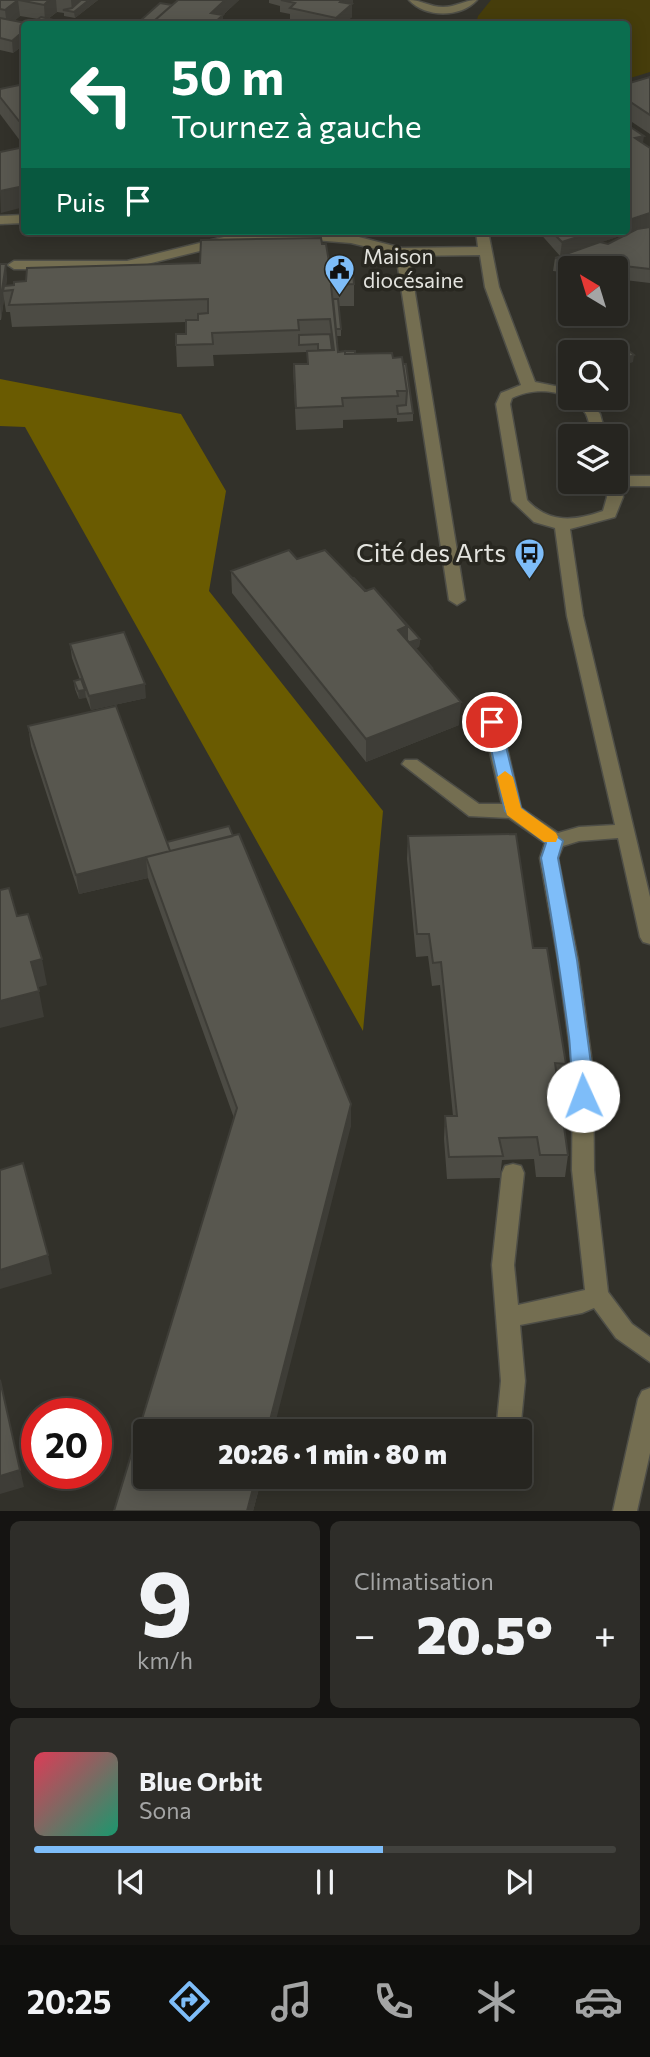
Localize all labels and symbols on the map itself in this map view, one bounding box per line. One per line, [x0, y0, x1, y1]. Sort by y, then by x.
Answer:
place label: Maison diocésaine [363, 243, 464, 292]
public building icon: Maison diocésaine [323, 252, 357, 296]
north arrow [558, 256, 628, 326]
place label: Cité des Arts [356, 536, 506, 567]
bus stop icon: Cité des Arts [512, 536, 546, 580]
pin [462, 692, 522, 752]
position arrow [546, 1059, 620, 1133]
speed limit sign: 20 [21, 1398, 112, 1489]

